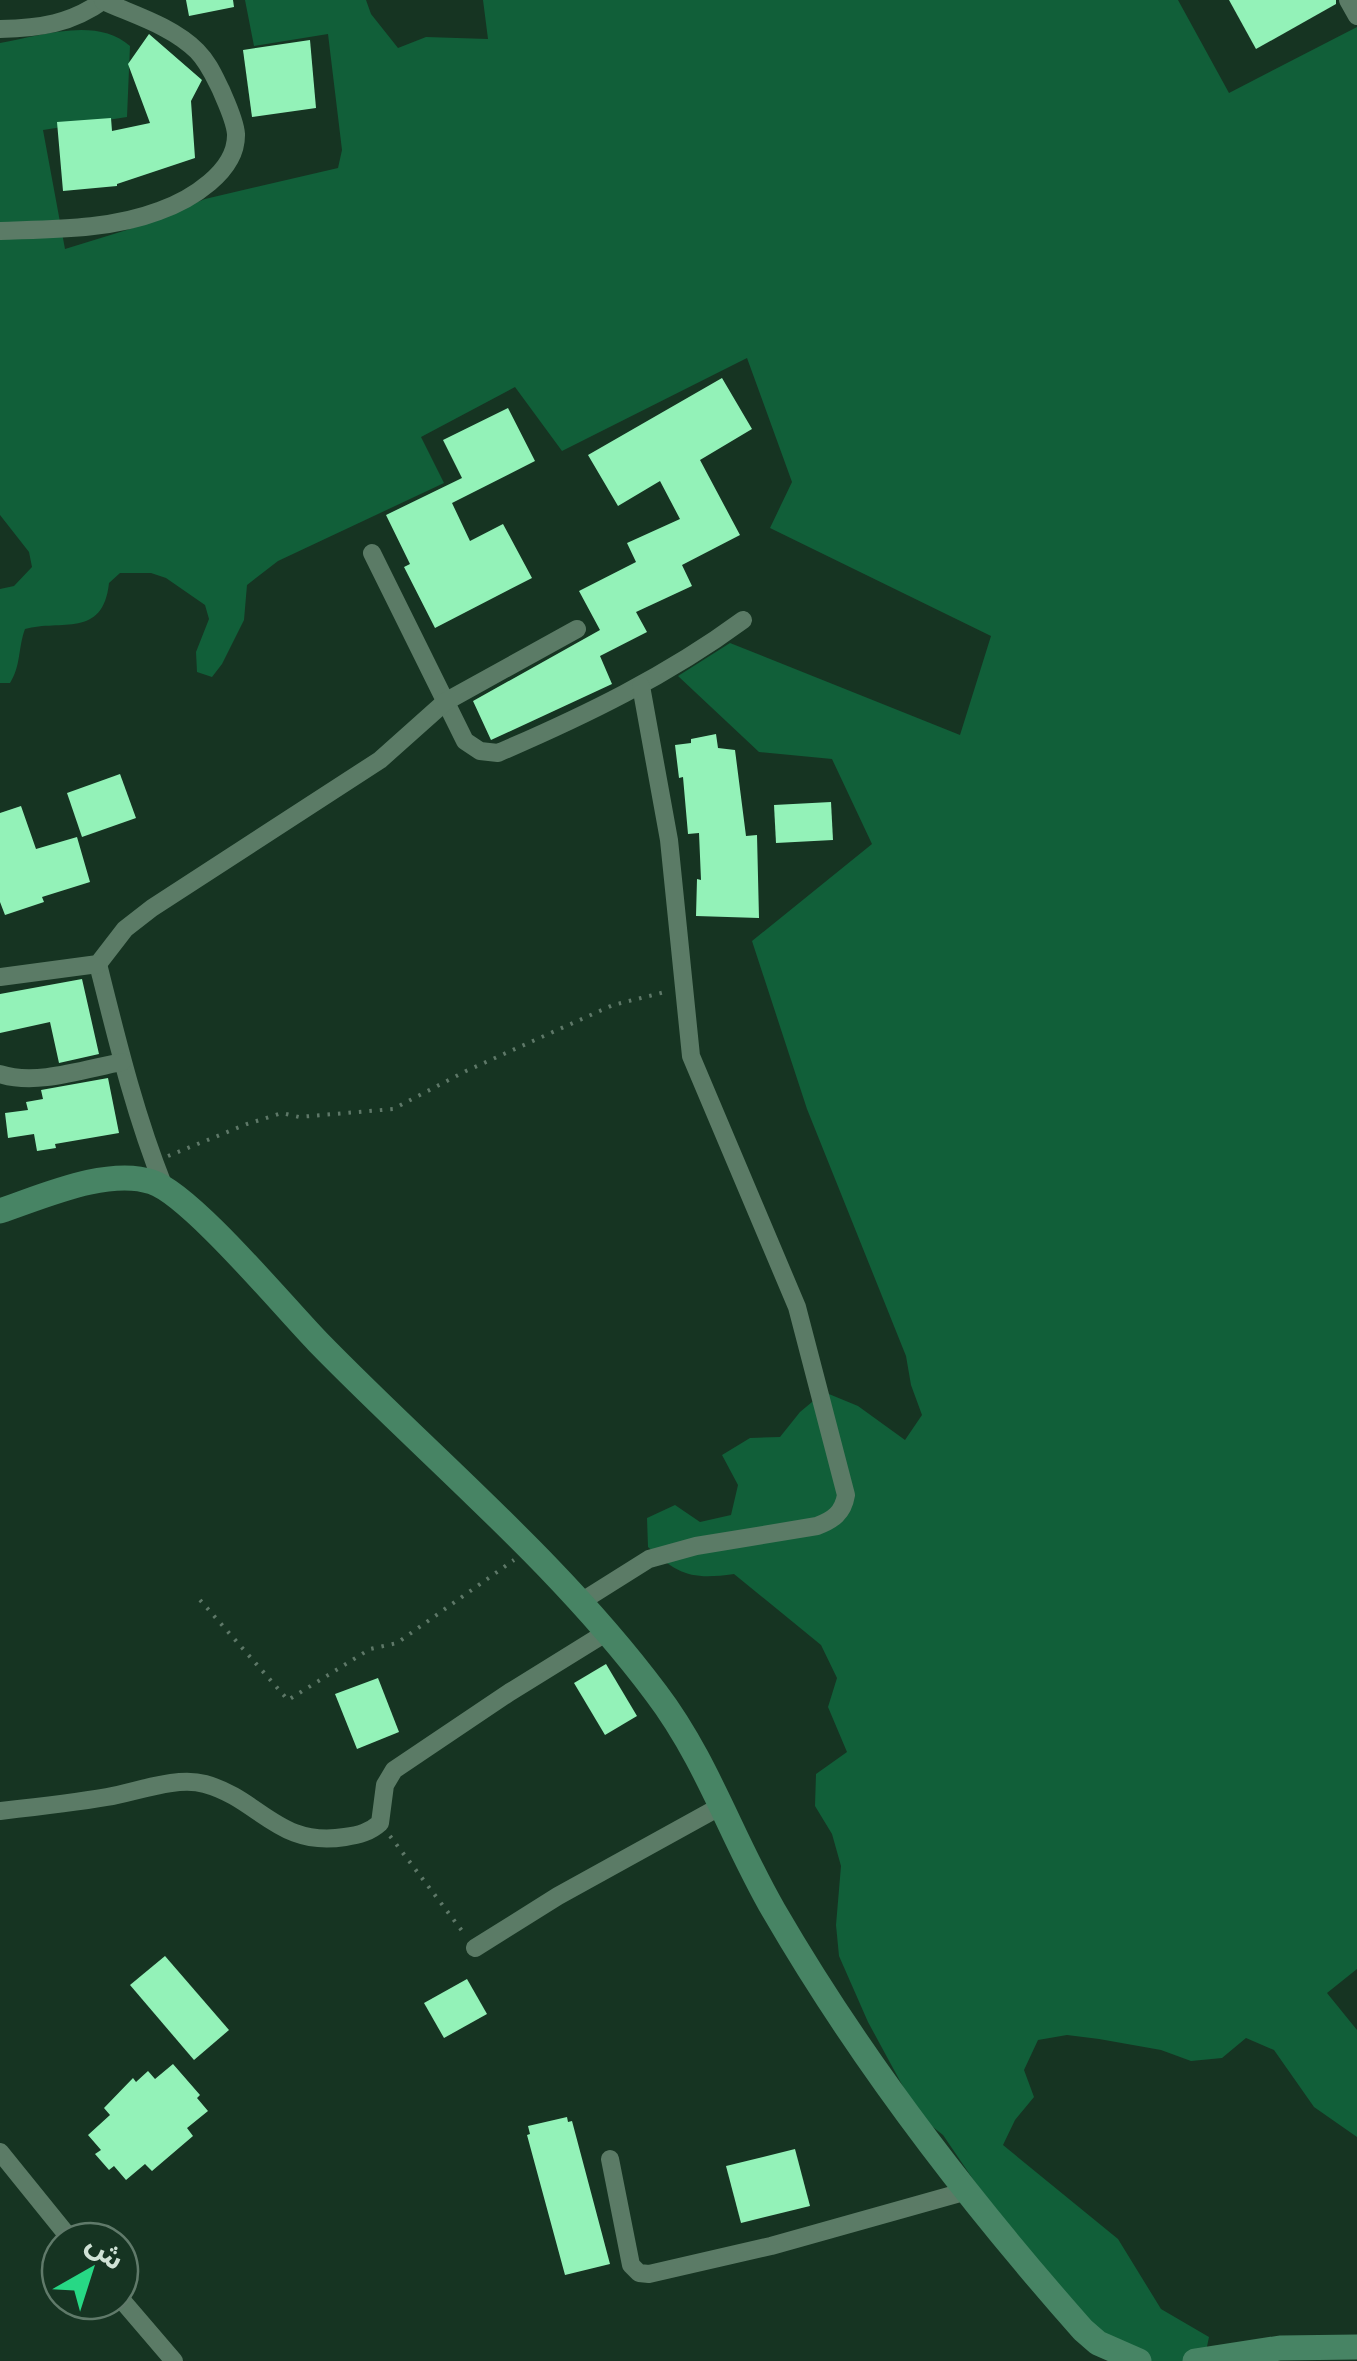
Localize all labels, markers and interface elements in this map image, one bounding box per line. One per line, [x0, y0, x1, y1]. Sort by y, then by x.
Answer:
text: ش [71, 2218, 138, 2288]
north arrow [40, 2221, 140, 2321]

